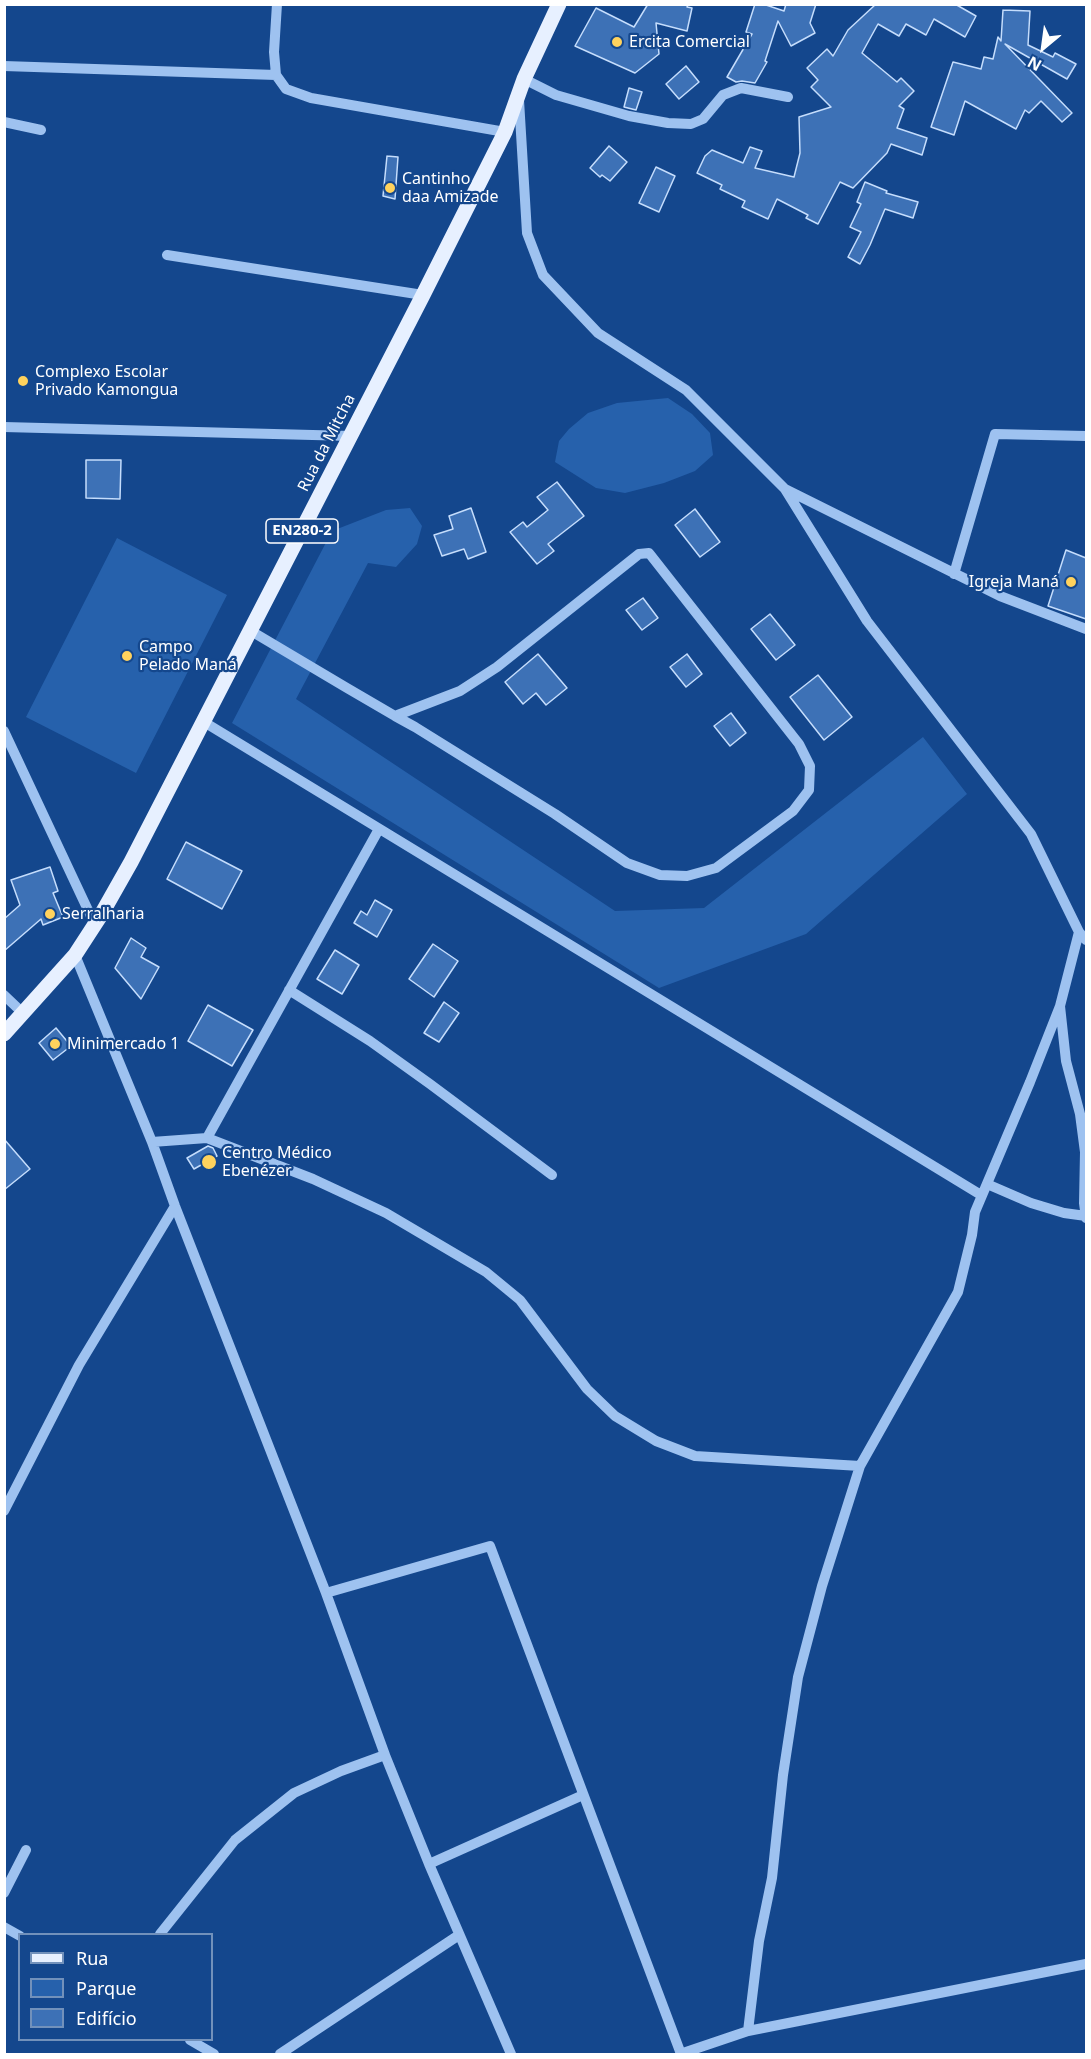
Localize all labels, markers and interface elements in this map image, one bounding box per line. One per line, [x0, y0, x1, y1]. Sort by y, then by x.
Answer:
north arrow [1013, 18, 1073, 78]
place label: Ercita Comercial [629, 32, 750, 52]
marker: Ercita Comercial [610, 35, 624, 49]
text: N [1023, 51, 1045, 77]
place label: Cantinho daa Amizade [402, 169, 499, 207]
marker: Cantinho daa Amizade [383, 181, 397, 195]
place label: Complexo Escolar Privado Kamongua [35, 362, 178, 400]
marker: Complexo Escolar Privado Kamongua [16, 374, 30, 388]
street label: Rua da Mitcha [294, 391, 360, 495]
road number: EN280-2 [266, 519, 338, 543]
place label: Igreja Maná [969, 572, 1059, 592]
marker: Igreja Maná [1064, 575, 1078, 589]
place label: Campo Pelado Maná [139, 637, 237, 675]
marker: Campo Pelado Maná [120, 649, 134, 663]
place label: Serralharia [62, 904, 144, 924]
marker: Serralharia [43, 907, 57, 921]
place label: Minimercado 1 [67, 1034, 179, 1054]
marker: Minimercado 1 [48, 1037, 62, 1051]
place label: Centro Médico Ebenézer [222, 1143, 332, 1181]
marker: Centro Médico Ebenézer [200, 1153, 218, 1171]
legend [18, 1933, 213, 2041]
text: Rua [76, 1946, 108, 1970]
text: Parque [76, 1976, 136, 2000]
text: Edifício [76, 2006, 137, 2030]

